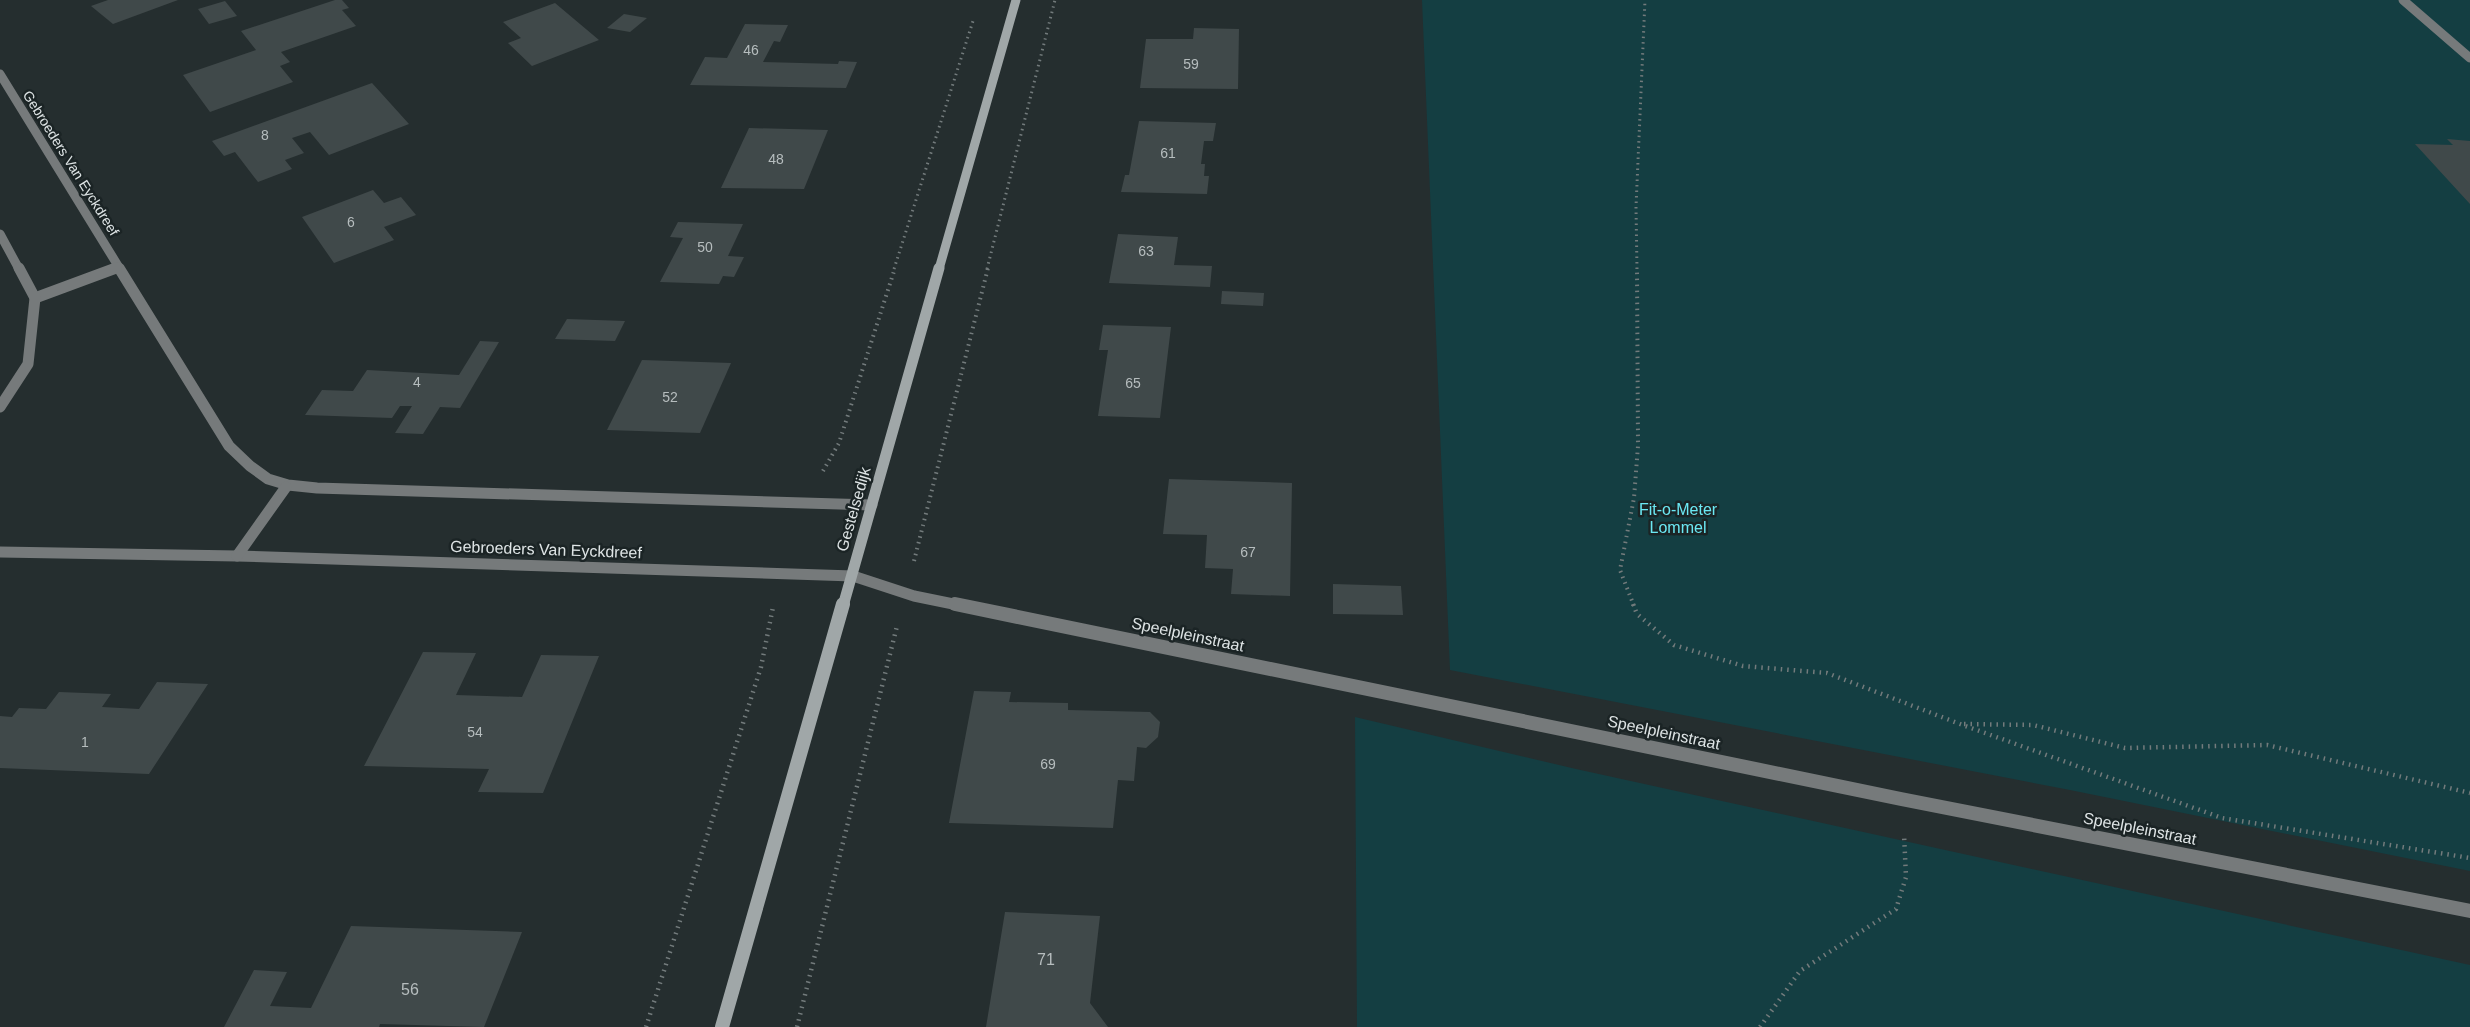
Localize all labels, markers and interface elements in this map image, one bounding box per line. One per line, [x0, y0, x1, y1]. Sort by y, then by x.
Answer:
house number: 46 [743, 42, 759, 58]
house number: 59 [1183, 56, 1199, 72]
street label: Gebroeders Van Eyckdreef [20, 88, 122, 238]
house number: 8 [261, 127, 269, 143]
house number: 61 [1160, 145, 1176, 161]
house number: 48 [768, 151, 784, 167]
house number: 6 [347, 214, 355, 230]
house number: 50 [697, 239, 713, 255]
house number: 63 [1138, 243, 1154, 259]
house number: 4 [413, 374, 421, 390]
house number: 65 [1125, 375, 1141, 391]
house number: 52 [662, 389, 678, 405]
street label: Gestelsedijk [833, 464, 874, 553]
park label: Fit-o-Meter Lommel [1639, 501, 1718, 536]
street label: Gebroeders Van Eyckdreef [450, 538, 643, 561]
house number: 67 [1240, 544, 1256, 560]
street label: Speelpleinstraat [1130, 614, 1246, 655]
street label: Speelpleinstraat [1606, 712, 1722, 753]
house number: 54 [467, 724, 483, 740]
house number: 1 [81, 734, 89, 750]
house number: 69 [1040, 756, 1056, 772]
street label: Speelpleinstraat [2082, 809, 2198, 848]
house number: 71 [1037, 951, 1055, 968]
house number: 56 [401, 981, 419, 998]

